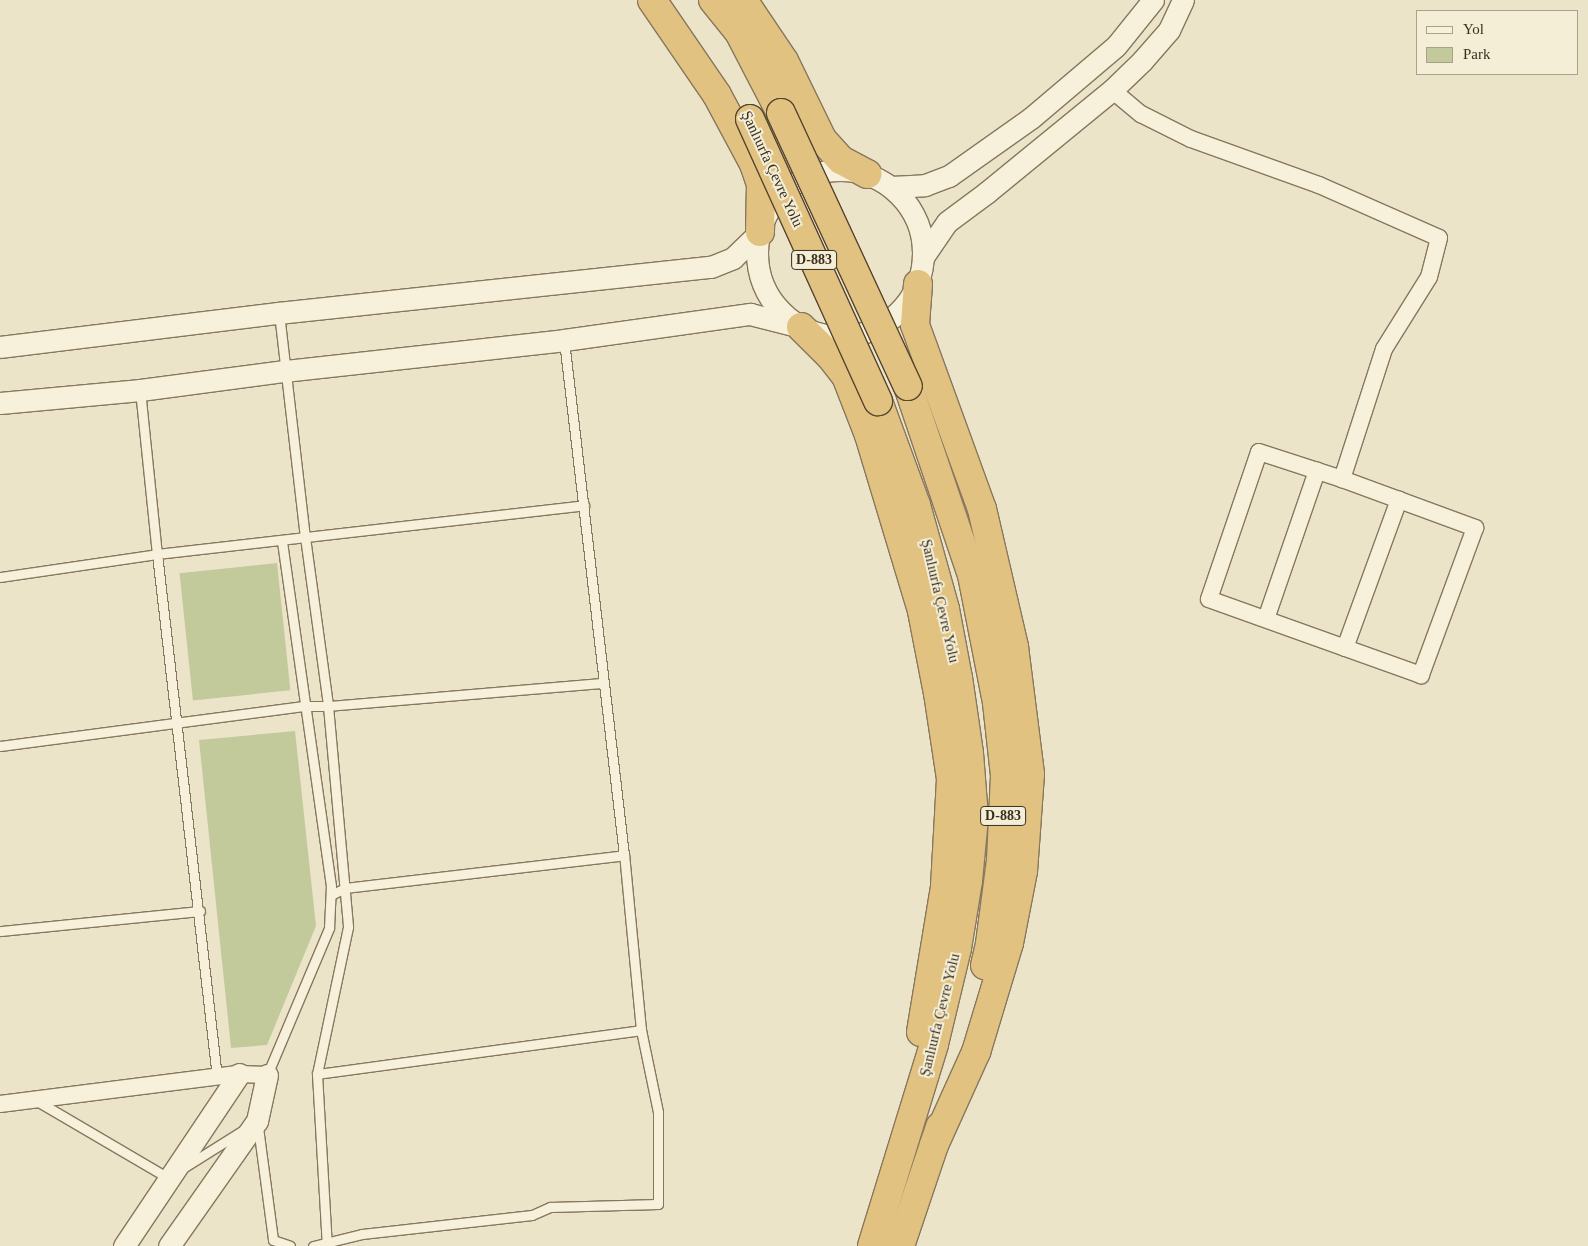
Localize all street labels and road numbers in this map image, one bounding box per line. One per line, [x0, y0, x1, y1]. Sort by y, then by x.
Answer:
street label: Şanlıurfa Çevre Yolu [737, 108, 807, 230]
road number: D-883 [790, 248, 838, 272]
street label: Şanlıurfa Çevre Yolu [917, 537, 963, 665]
road number: D-883 [979, 804, 1027, 828]
street label: Şanlıurfa Çevre Yolu [916, 951, 964, 1079]

